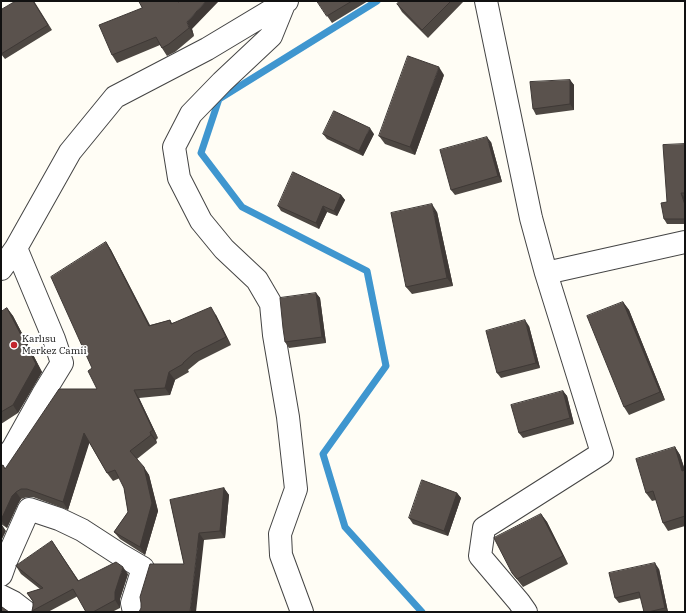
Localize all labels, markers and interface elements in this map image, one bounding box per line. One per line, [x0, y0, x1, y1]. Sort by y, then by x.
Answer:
place label: Karlısu Merkez Camii [22, 333, 87, 356]
marker: Karlısu Merkez Camii [9, 340, 19, 350]

